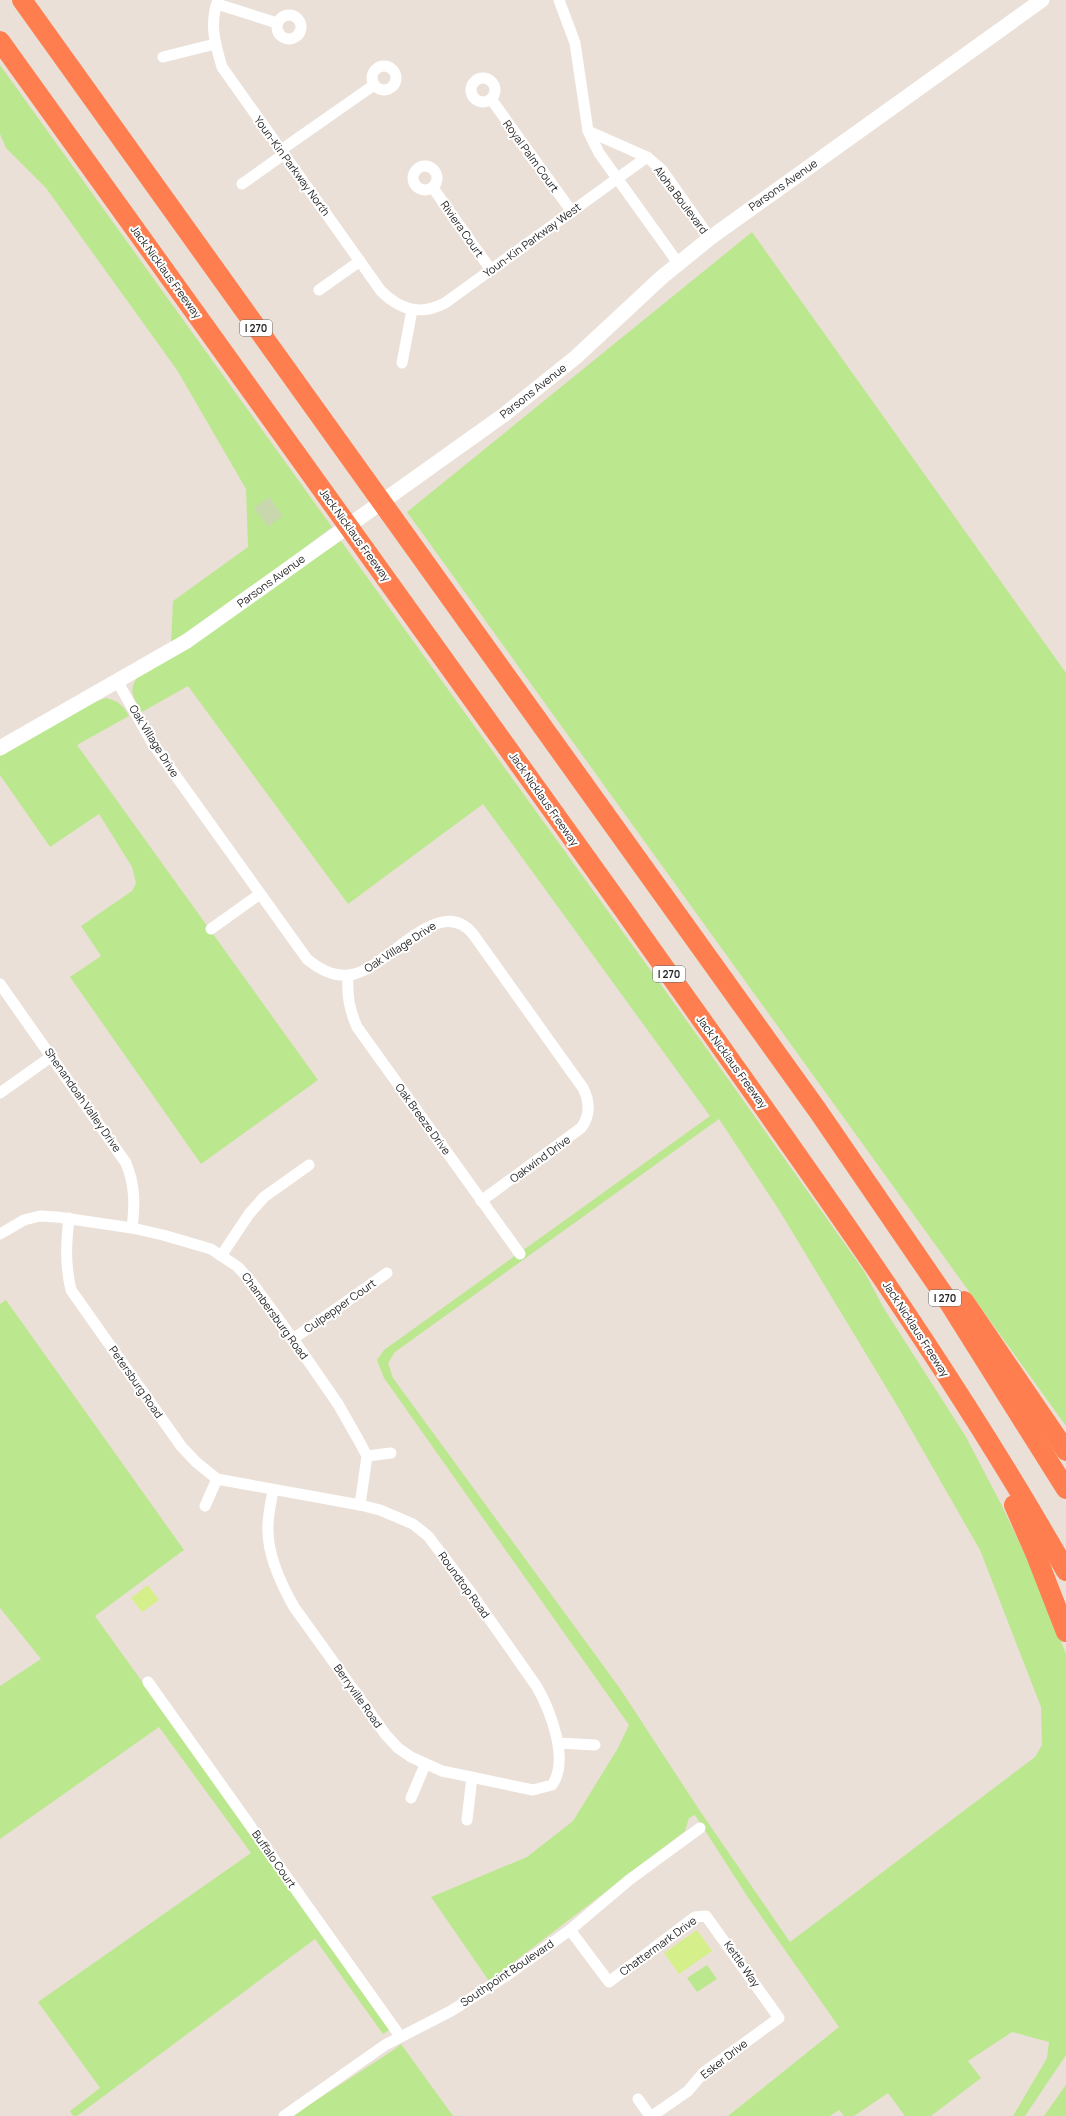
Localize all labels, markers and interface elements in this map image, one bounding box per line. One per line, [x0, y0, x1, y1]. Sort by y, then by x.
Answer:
street label: Youn-Kin Parkway North [251, 113, 334, 219]
street label: Royal Palm Court [500, 117, 563, 195]
street label: Parsons Avenue [745, 155, 821, 214]
street label: Aloha Boulevard [651, 163, 712, 237]
street label: Riviera Court [437, 198, 487, 260]
street label: Youn-Kin Parkway West [480, 199, 584, 280]
street label: Jack Nicklaus Freeway [128, 222, 205, 321]
road number: I 270 [240, 320, 272, 336]
street label: Parsons Avenue [496, 360, 570, 421]
street label: Jack Nicklaus Freeway [317, 485, 394, 584]
street label: Parsons Avenue [234, 550, 308, 610]
street label: Oak Village Drive [126, 702, 183, 780]
street label: Jack Nicklaus Freeway [506, 749, 583, 849]
street label: Oak Village Drive [361, 917, 439, 975]
road number: I 270 [653, 966, 685, 982]
street label: Jack Nicklaus Freeway [694, 1012, 771, 1111]
street label: Shenandoah Valley Drive [42, 1045, 125, 1155]
street label: Oak Breeze Drive [392, 1080, 455, 1158]
street label: Oakwind Drive [506, 1131, 573, 1186]
street label: Chambersburg Road [239, 1269, 312, 1362]
street label: Culpepper Court [301, 1275, 379, 1336]
street label: Jack Nicklaus Freeway [880, 1278, 953, 1380]
road number: I 270 [929, 1290, 961, 1306]
street label: Petersburg Road [106, 1343, 167, 1421]
street label: Roundtop Road [435, 1549, 494, 1621]
street label: Berryville Road [331, 1661, 386, 1731]
street label: Buffalo Court [249, 1827, 300, 1890]
street label: Chattermark Drive [616, 1912, 700, 1979]
street label: Southpoint Boulevard [457, 1936, 556, 2010]
street label: Kettle Way [721, 1938, 764, 1990]
street label: Esker Drive [697, 2035, 751, 2082]

